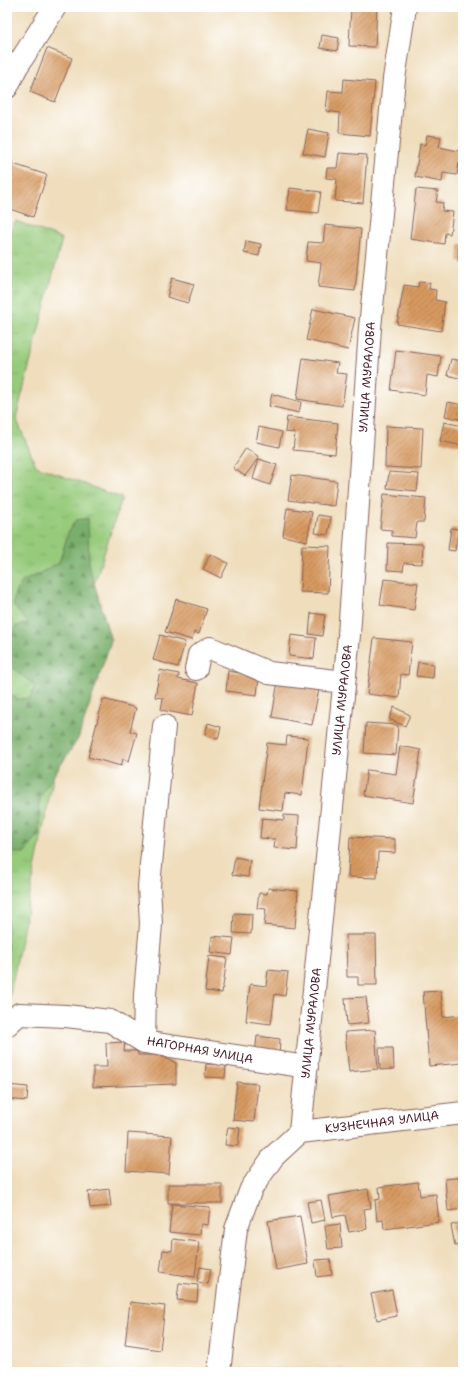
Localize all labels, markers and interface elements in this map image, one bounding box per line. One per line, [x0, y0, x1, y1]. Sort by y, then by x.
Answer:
street label: УЛИЦА МУРАЛОВА [355, 321, 379, 433]
street label: УЛИЦА МУРАЛОВА [328, 644, 356, 756]
street label: УЛИЦА МУРАЛОВА [297, 967, 325, 1079]
street label: НАГОРНАЯ УЛИЦА [146, 1033, 255, 1067]
street label: КУЗНЕЧНАЯ УЛИЦА [324, 1107, 440, 1137]

